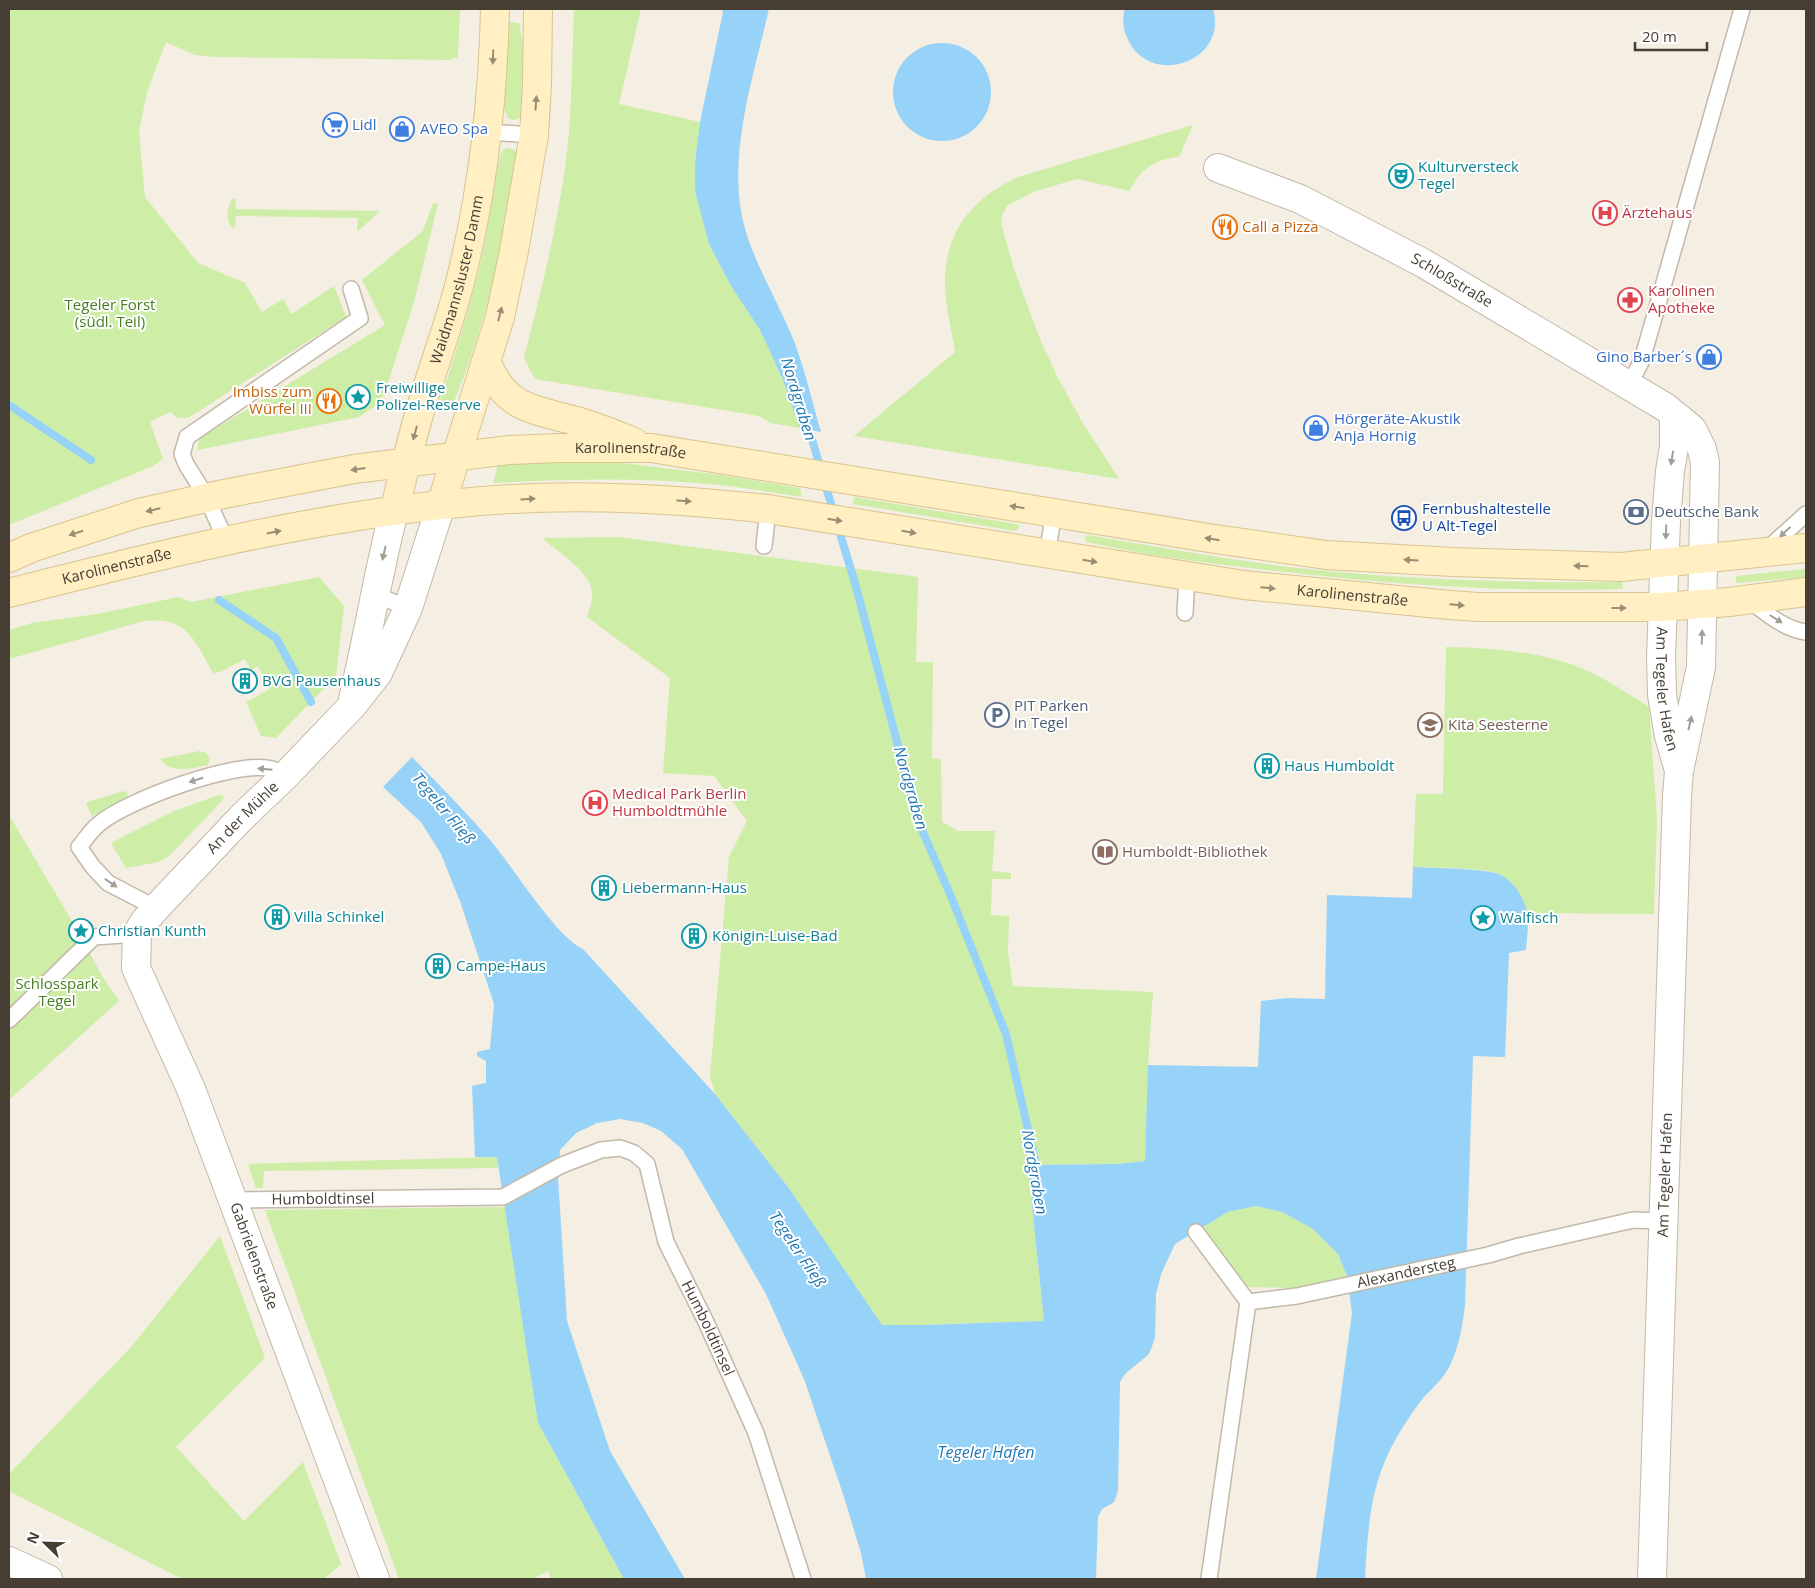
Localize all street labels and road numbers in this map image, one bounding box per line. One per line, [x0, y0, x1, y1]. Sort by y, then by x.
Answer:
street label: Waidmannsluster Damm [424, 193, 487, 366]
street label: Schloßstraße [1408, 248, 1497, 311]
street label: Karolinenstraße [575, 437, 688, 463]
street label: Karolinenstraße [60, 542, 173, 588]
street label: Karolinenstraße [1296, 579, 1409, 610]
street label: Am Tegeler Hafen [1652, 627, 1684, 753]
street label: An der Mühle [202, 776, 282, 857]
street label: Am Tegeler Hafen [1652, 1112, 1676, 1238]
street label: Humboldtinsel [271, 1187, 375, 1209]
street label: Gabrielenstraße [226, 1199, 284, 1312]
street label: Alexandersteg [1355, 1251, 1457, 1292]
street label: Humboldtinsel [678, 1277, 740, 1378]

